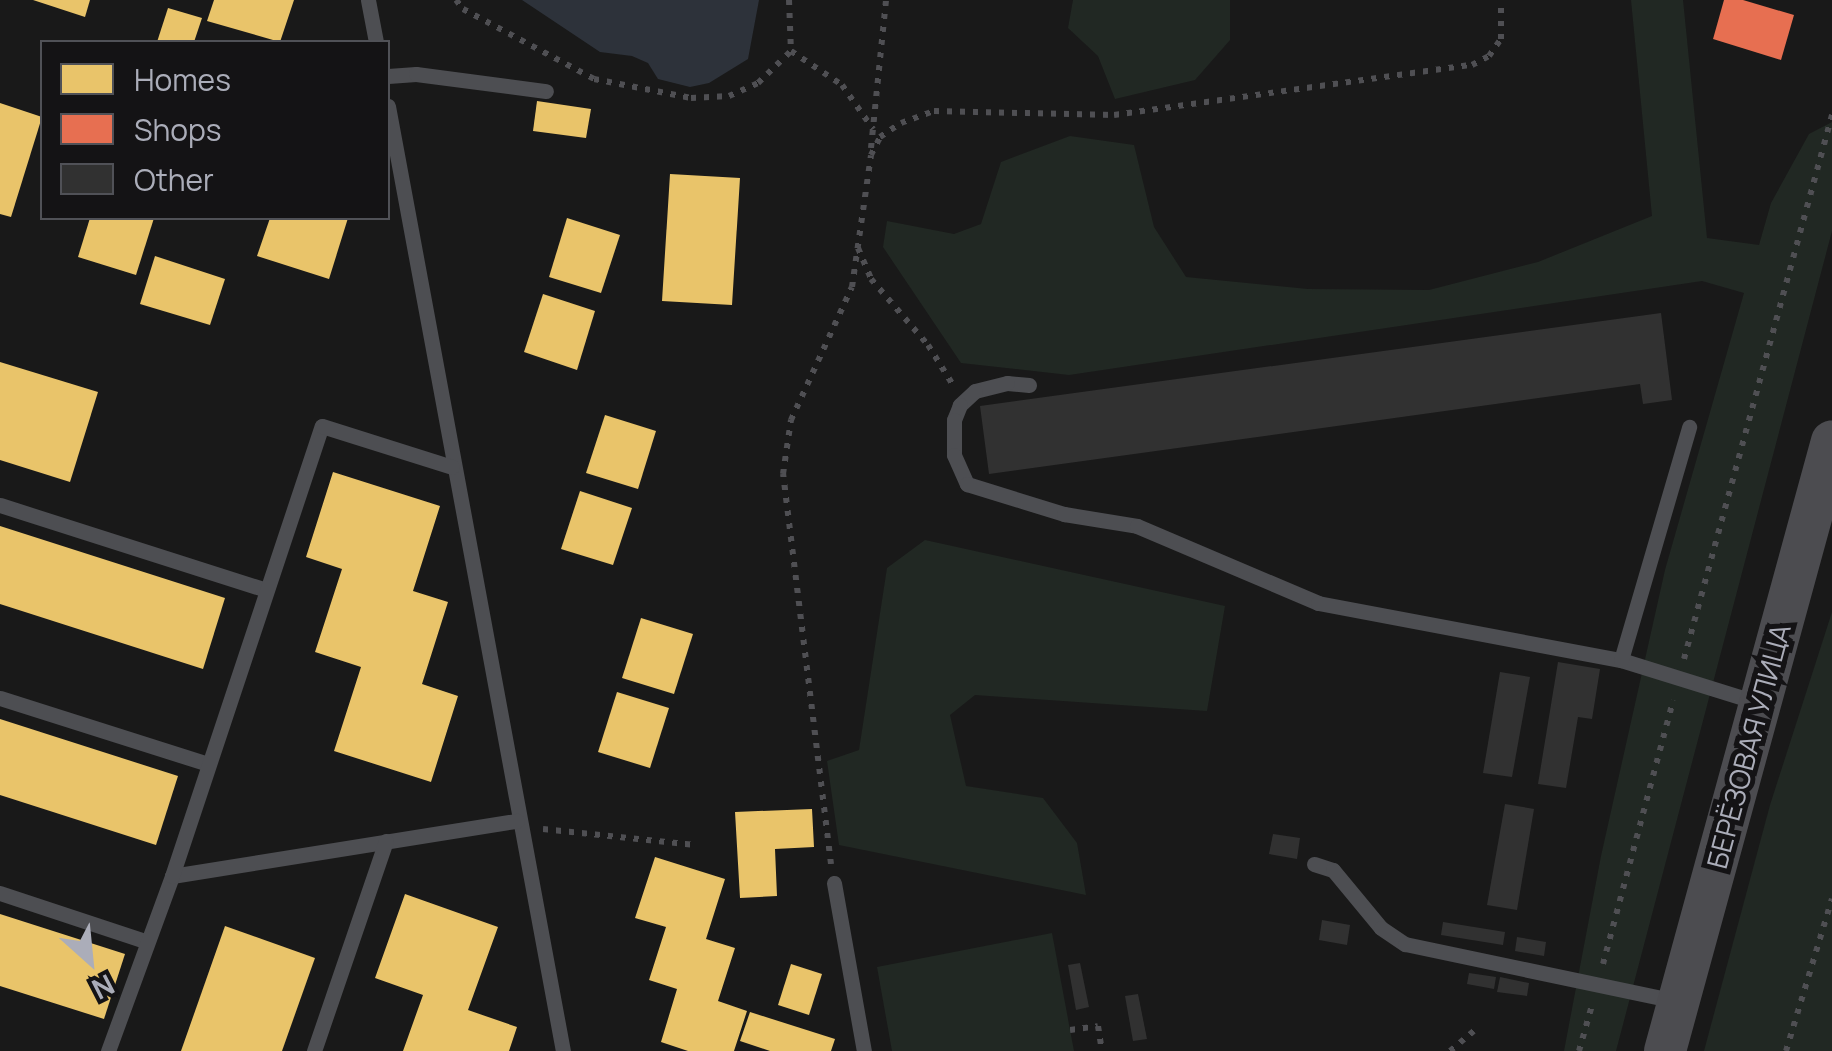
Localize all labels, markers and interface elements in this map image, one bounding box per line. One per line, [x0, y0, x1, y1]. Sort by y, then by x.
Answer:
legend [40, 40, 390, 220]
text: Homes [134, 59, 231, 100]
text: Shops [134, 109, 221, 150]
text: Other [134, 159, 214, 200]
street label: БЕРЁЗОВАЯ УЛИЦА [1699, 620, 1797, 872]
north arrow [40, 911, 140, 1011]
text: N [86, 966, 121, 1009]

